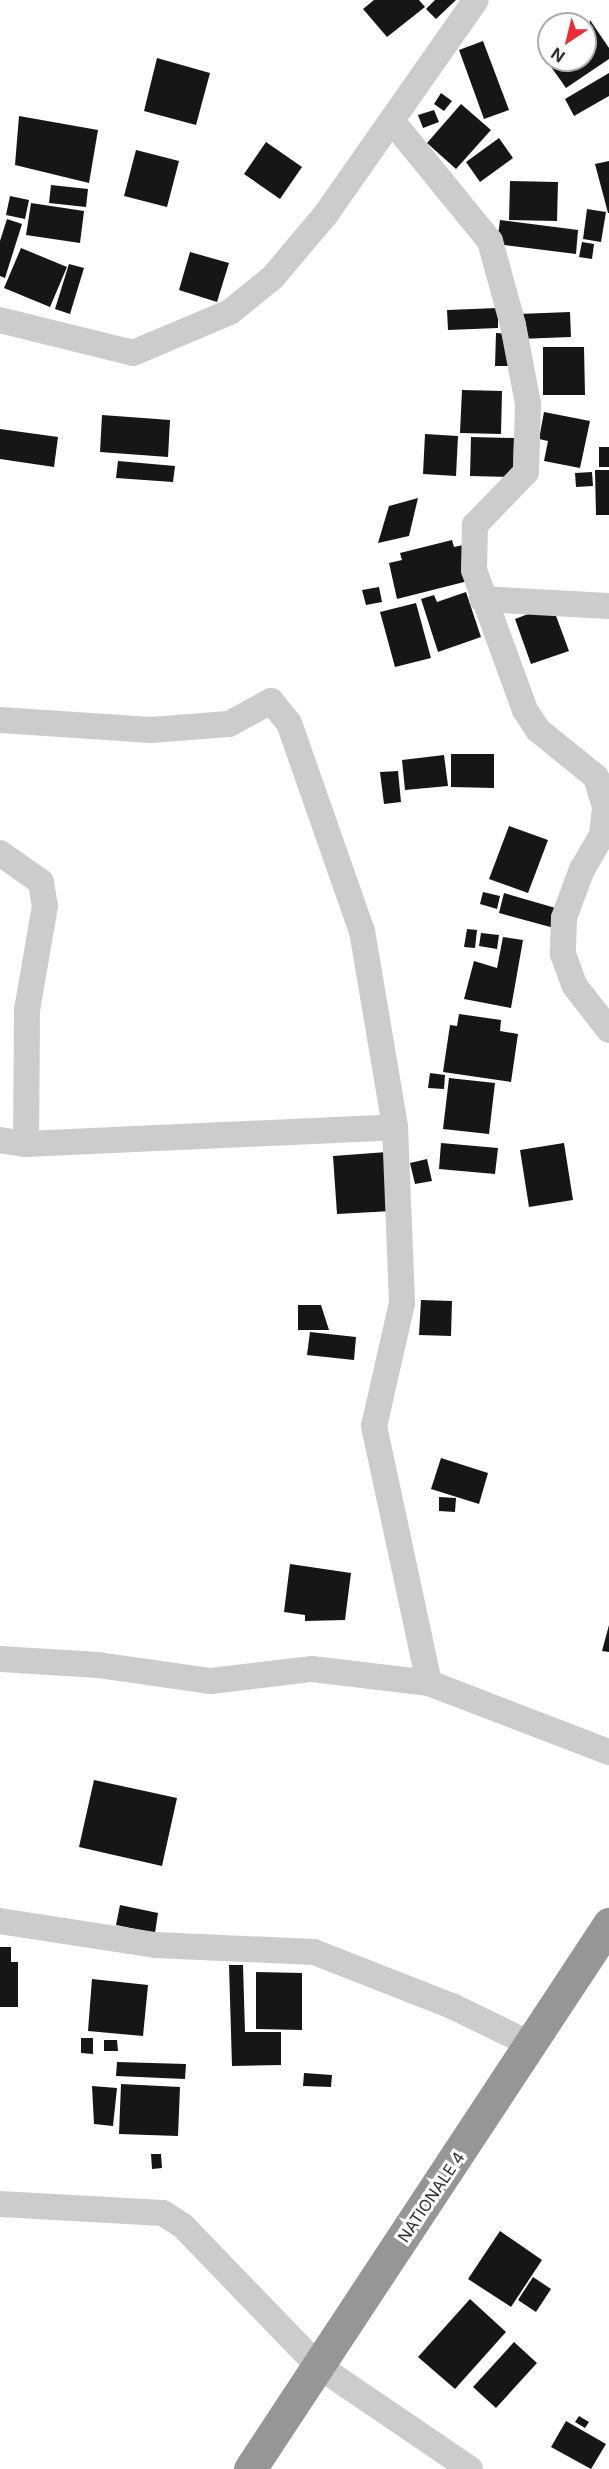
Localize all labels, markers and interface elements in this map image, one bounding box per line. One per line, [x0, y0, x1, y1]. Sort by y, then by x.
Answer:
north arrow [537, 12, 597, 72]
text: N [547, 43, 569, 67]
street label: NATIONALE 4 [394, 2148, 468, 2246]

